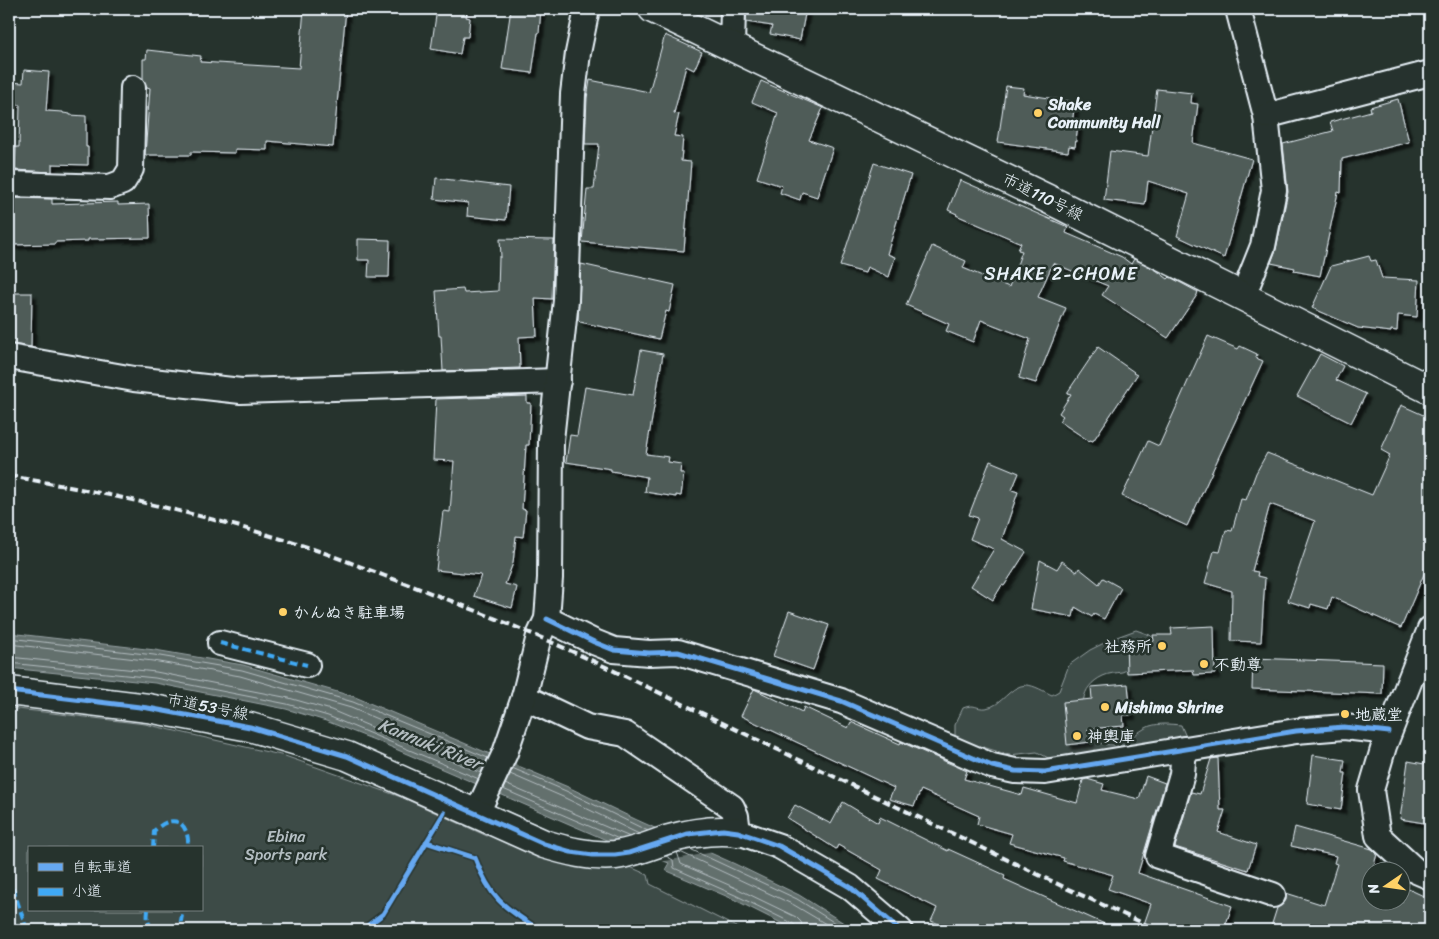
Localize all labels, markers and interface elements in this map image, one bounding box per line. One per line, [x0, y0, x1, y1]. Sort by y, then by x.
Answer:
place label: Shake Community Hall [1047, 90, 1162, 137]
marker: Shake Community Hall [1032, 107, 1044, 119]
street label: 市道110号線 [997, 164, 1089, 229]
district label: SHAKE 2-CHOME [984, 258, 1138, 290]
place label: かんぬき駐車場 [293, 598, 405, 627]
marker: かんぬき駐車場 [277, 606, 289, 618]
place label: 社務所 [1104, 632, 1152, 661]
marker: 社務所 [1156, 640, 1168, 652]
place label: 不動尊 [1214, 650, 1262, 679]
marker: 不動尊 [1198, 658, 1210, 670]
street label: 市道53号線 [165, 684, 251, 729]
place label: Mishima Shrine [1114, 693, 1224, 722]
place label: 地蔵堂 [1355, 700, 1403, 729]
marker: Mishima Shrine [1099, 701, 1111, 713]
marker: 地蔵堂 [1339, 708, 1351, 720]
water label: Kannuki River [373, 709, 490, 781]
place label: 神輿庫 [1087, 722, 1135, 751]
marker: 神輿庫 [1071, 730, 1083, 742]
park label: Ebina Sports park [245, 822, 328, 869]
legend [28, 846, 202, 912]
text: 自転車道 [72, 854, 132, 880]
north arrow [1362, 862, 1412, 912]
text: 小道 [72, 878, 102, 904]
text: N [1360, 881, 1387, 897]

